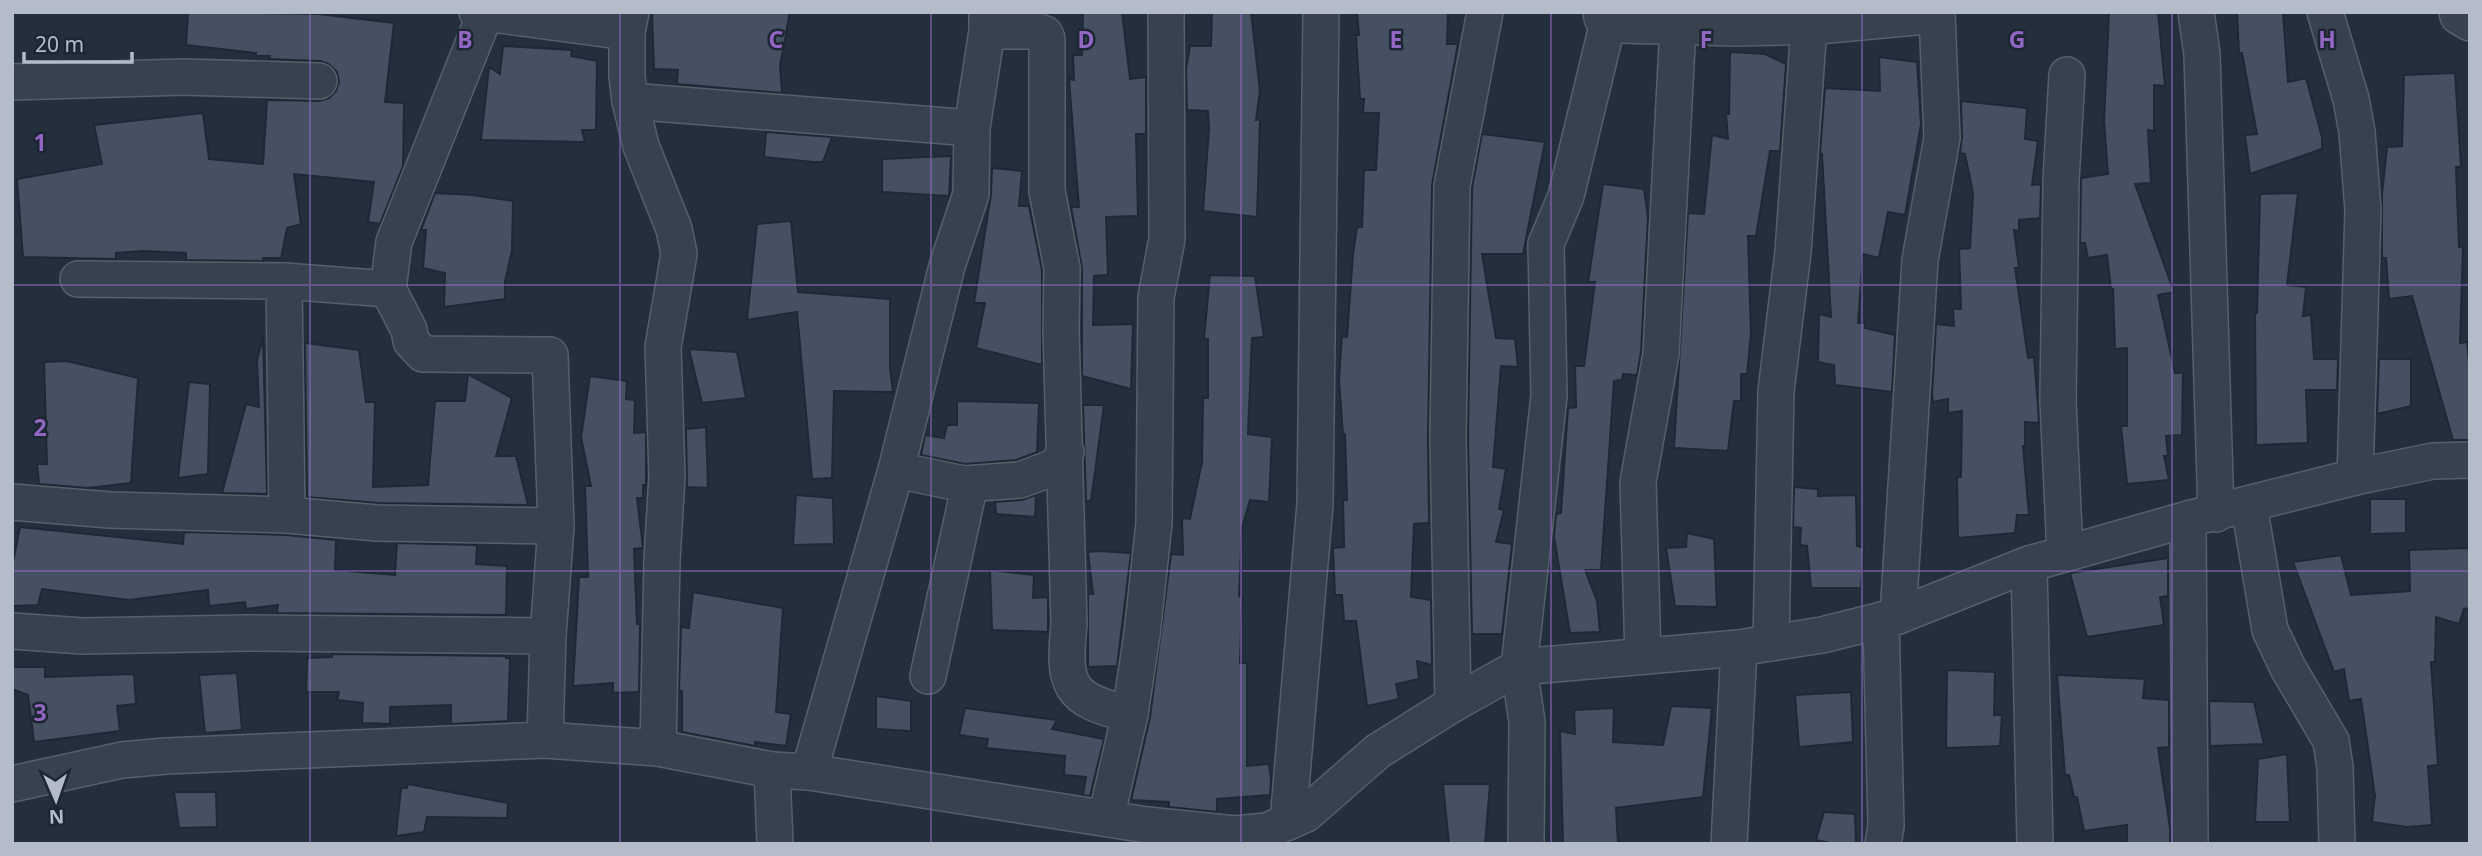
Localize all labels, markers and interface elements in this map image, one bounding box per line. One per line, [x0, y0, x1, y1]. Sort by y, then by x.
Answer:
scale bar [24, 21, 133, 65]
text: B [457, 23, 473, 55]
text: C [769, 23, 784, 55]
text: D [1078, 23, 1094, 55]
text: E [1390, 23, 1402, 55]
text: F [1700, 23, 1712, 55]
text: G [2009, 23, 2025, 55]
text: H [2318, 23, 2336, 55]
text: 20 m [35, 30, 84, 58]
text: 1 [33, 126, 47, 158]
text: 2 [33, 411, 47, 443]
text: 3 [33, 696, 47, 728]
north arrow [21, 765, 91, 835]
text: N [48, 804, 65, 830]

